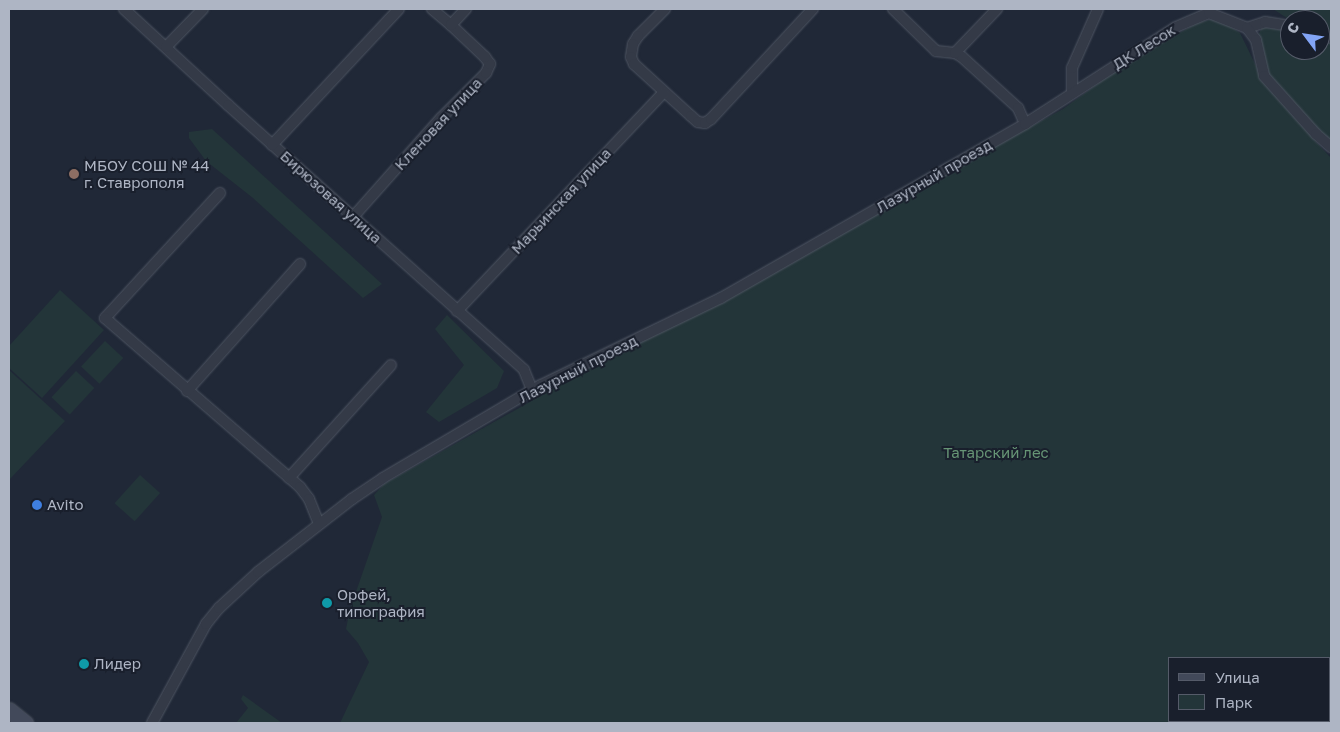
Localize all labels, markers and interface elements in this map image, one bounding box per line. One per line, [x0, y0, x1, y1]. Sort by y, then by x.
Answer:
north arrow [1280, 10, 1330, 60]
text: С [1283, 19, 1302, 36]
street label: ДК Лесок [1109, 21, 1179, 73]
street label: Кленовая улица [391, 74, 485, 174]
street label: Лазурный проезд [873, 136, 995, 216]
street label: Марьинская улица [507, 144, 615, 258]
street label: Бирюзовая улица [277, 147, 385, 247]
place label: МБОУ СОШ № 44 г. Ставрополя [84, 156, 209, 191]
marker: МБОУ СОШ № 44 г. Ставрополя [68, 168, 80, 180]
street label: Лазурный проезд [516, 331, 640, 407]
park label: Татарский лес [943, 444, 1049, 462]
place label: Avito [47, 496, 84, 514]
marker: Avito [31, 499, 43, 511]
place label: Орфей, типография [337, 585, 425, 620]
marker: Орфей, типография [321, 597, 333, 609]
place label: Лидер [94, 655, 141, 673]
legend [1168, 657, 1330, 722]
marker: Лидер [78, 658, 90, 670]
text: Улица [1215, 668, 1260, 686]
text: Парк [1215, 693, 1253, 711]

